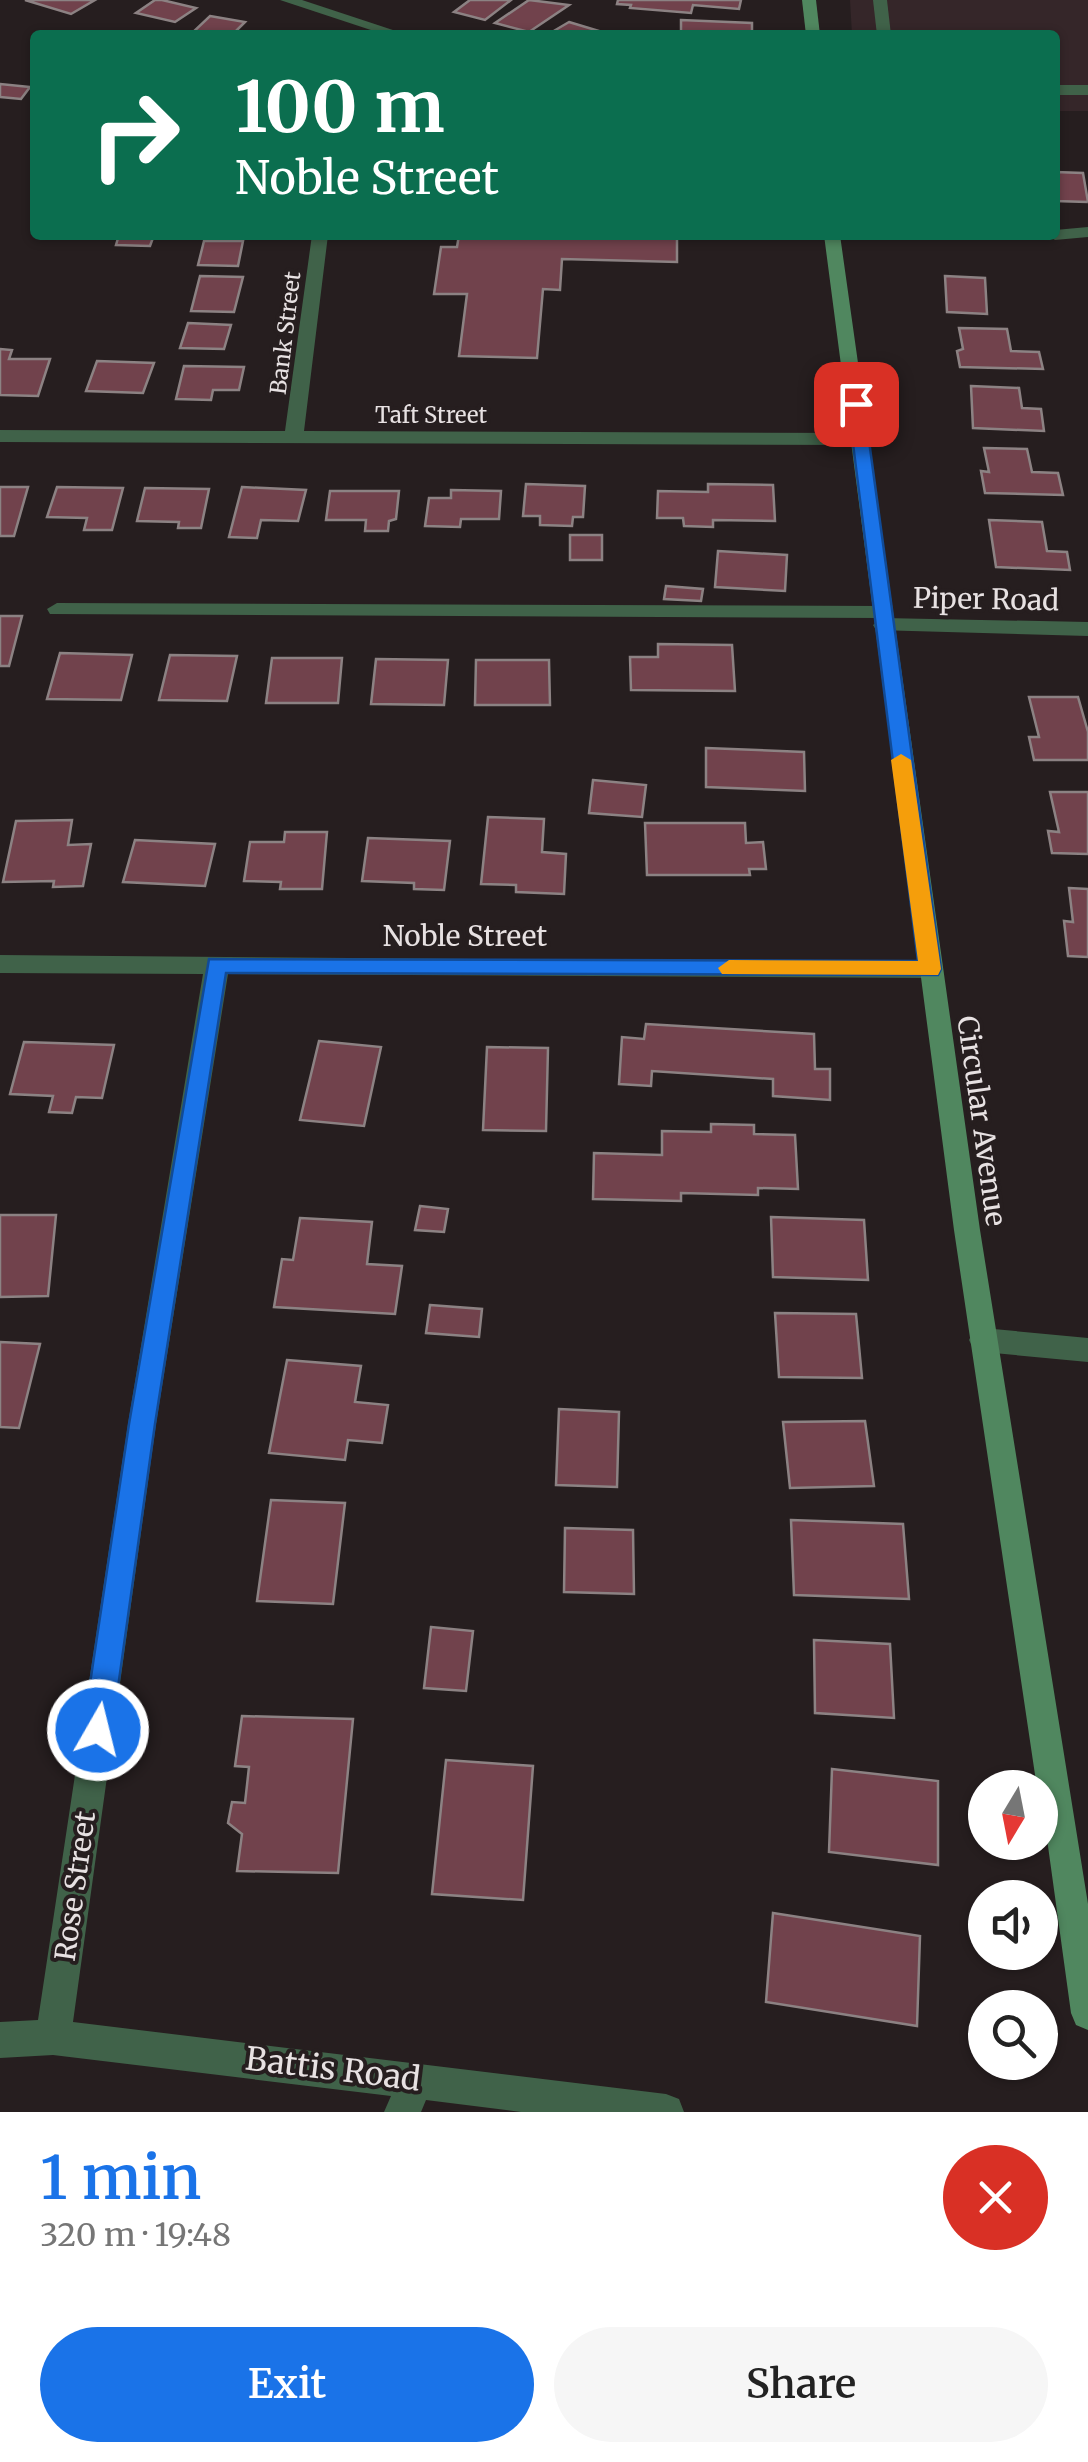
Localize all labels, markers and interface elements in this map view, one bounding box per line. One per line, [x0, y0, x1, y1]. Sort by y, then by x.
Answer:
text: 100 m [235, 63, 445, 151]
icon: right [70, 70, 200, 200]
text: Noble Street [235, 150, 499, 206]
street label: Bank Street [264, 269, 306, 396]
pin [814, 362, 899, 447]
icon: arrive [829, 377, 884, 432]
street label: Taft Street [375, 401, 487, 429]
street label: Piper Road [913, 580, 1060, 618]
street label: Noble Street [383, 918, 547, 954]
street label: Circular Avenue [949, 1014, 1015, 1228]
position arrow [46, 1678, 150, 1782]
north arrow [968, 1770, 1058, 1860]
map controls [968, 1770, 1058, 2080]
street label: Rose Street [47, 1809, 103, 1963]
button: sound [968, 1880, 1058, 1970]
button: search [968, 1990, 1058, 2080]
street label: Battis Road [243, 2038, 423, 2100]
text: 1 min [40, 2140, 201, 2215]
button: close [943, 2145, 1048, 2250]
text: 320 m · 19:48 [40, 2215, 231, 2255]
button: Exit [40, 2327, 534, 2442]
button: Share [554, 2327, 1048, 2442]

